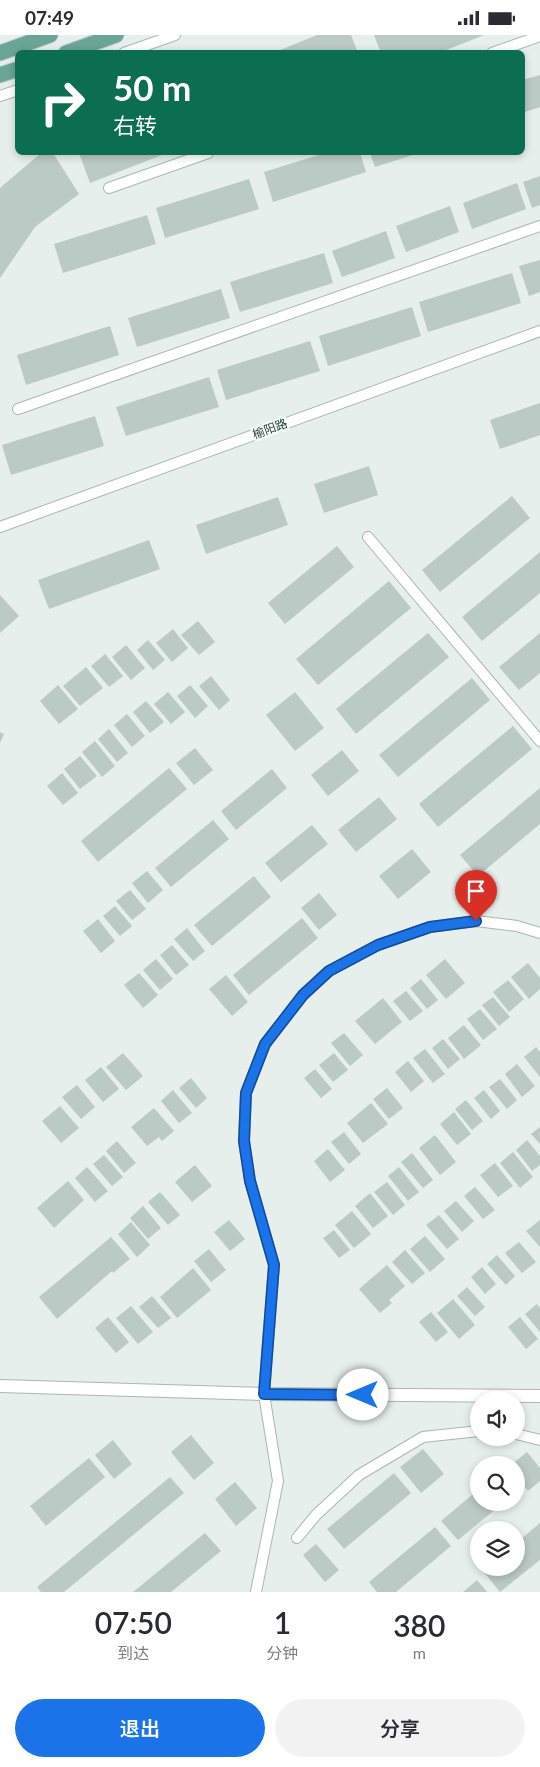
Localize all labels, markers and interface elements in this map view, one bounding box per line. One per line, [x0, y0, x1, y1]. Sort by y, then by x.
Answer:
text: 07:49 [25, 6, 74, 29]
text: 50 m [113, 66, 191, 108]
icon: right [30, 70, 95, 135]
text: 右转 [113, 112, 157, 139]
street label: 榆阳路 [250, 415, 289, 442]
pin [455, 870, 497, 921]
icon: arrive [462, 877, 490, 905]
position arrow [336, 1368, 388, 1420]
map controls [470, 1391, 525, 1576]
button: sound [470, 1391, 525, 1446]
button: search [470, 1456, 525, 1511]
button: layers [470, 1521, 525, 1576]
text: 07:50 [95, 1604, 172, 1640]
text: 1 [274, 1604, 291, 1640]
text: 380 [393, 1607, 445, 1643]
text: 到达 [117, 1643, 149, 1662]
text: 分钟 [266, 1643, 299, 1662]
text: m [413, 1643, 426, 1662]
button: 退出 [15, 1699, 265, 1757]
button: 分享 [275, 1699, 525, 1757]

